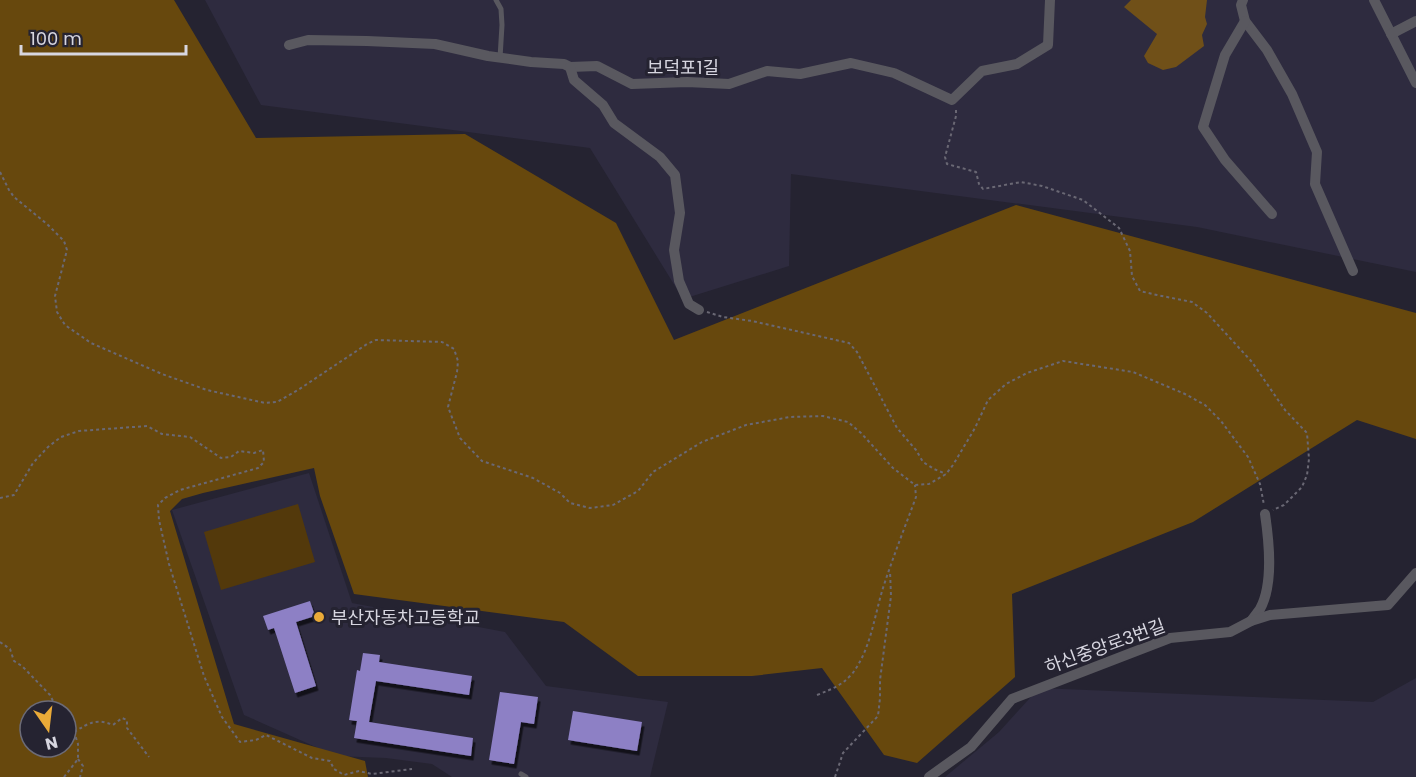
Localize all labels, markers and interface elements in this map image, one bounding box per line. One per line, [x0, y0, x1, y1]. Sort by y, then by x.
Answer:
scale bar [21, 18, 186, 56]
text: 100 m [30, 26, 82, 51]
street label: 보덕포1길 [647, 55, 719, 80]
place label: 부산자동차고등학교 [331, 605, 480, 630]
marker: 부산자동차고등학교 [312, 610, 326, 624]
street label: 하신중앙로3번길 [1041, 613, 1169, 679]
north arrow [18, 699, 78, 759]
text: N [43, 730, 60, 756]

